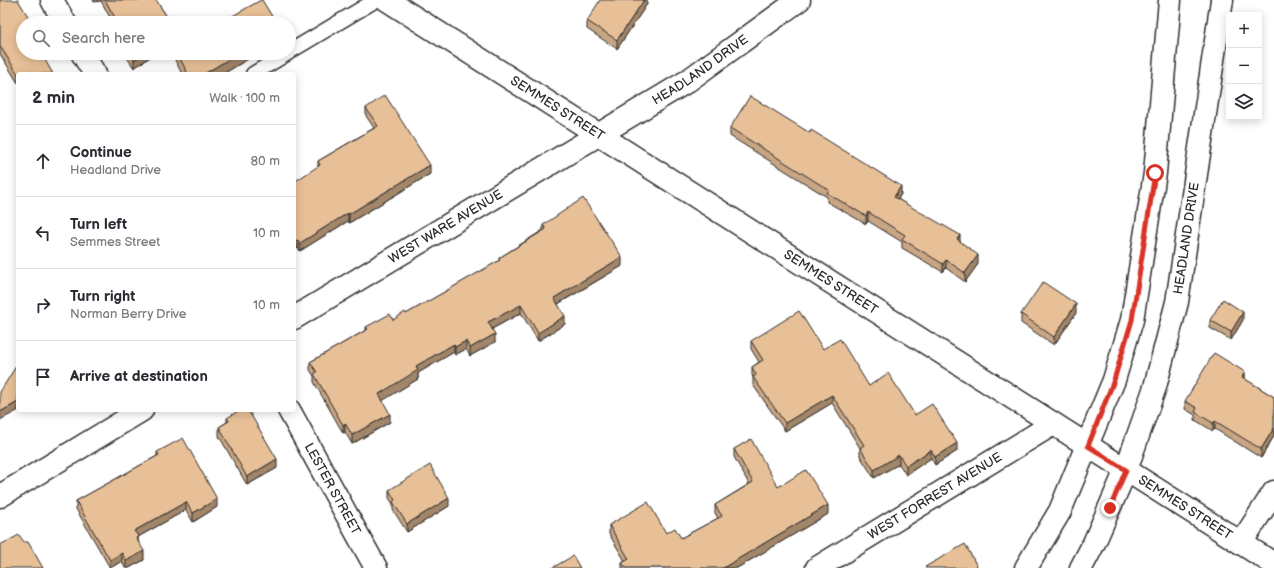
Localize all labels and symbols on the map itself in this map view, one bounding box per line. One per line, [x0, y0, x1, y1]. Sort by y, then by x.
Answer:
street label: HEADLAND DRIVE [649, 31, 752, 109]
street label: SEMMES STREET [507, 73, 608, 144]
route start [1146, 164, 1164, 182]
street label: HEADLAND DRIVE [1170, 181, 1203, 295]
street label: WEST WARE AVENUE [386, 186, 506, 267]
street label: SEMMES STREET [781, 246, 881, 318]
street label: LESTER STREET [301, 440, 364, 538]
street label: WEST FORREST AVENUE [865, 449, 1005, 543]
street label: SEMMES STREET [1135, 472, 1235, 544]
route end [1101, 499, 1119, 517]

